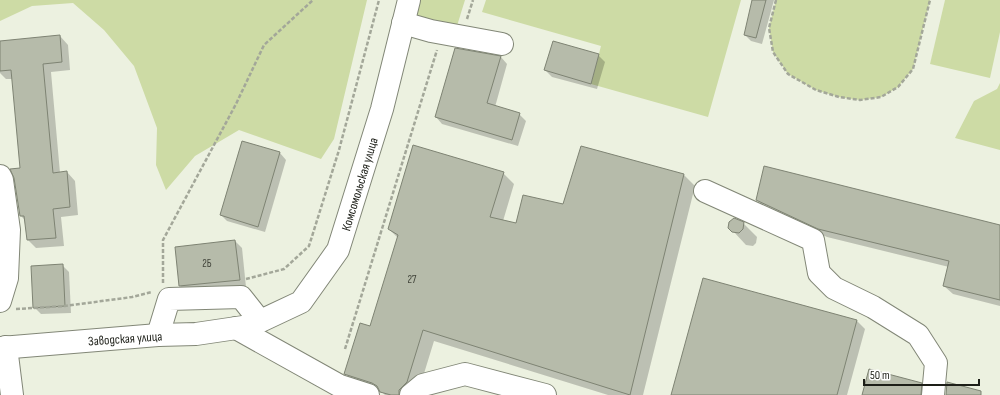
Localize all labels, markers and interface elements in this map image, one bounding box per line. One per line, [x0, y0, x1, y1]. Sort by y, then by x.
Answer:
street label: Комсомольская улица [338, 136, 382, 233]
house number: 2Б [202, 257, 212, 270]
house number: 27 [408, 273, 417, 286]
street label: Заводская улица [87, 328, 163, 350]
scale bar [864, 361, 979, 387]
text: 50 m [870, 368, 890, 383]

